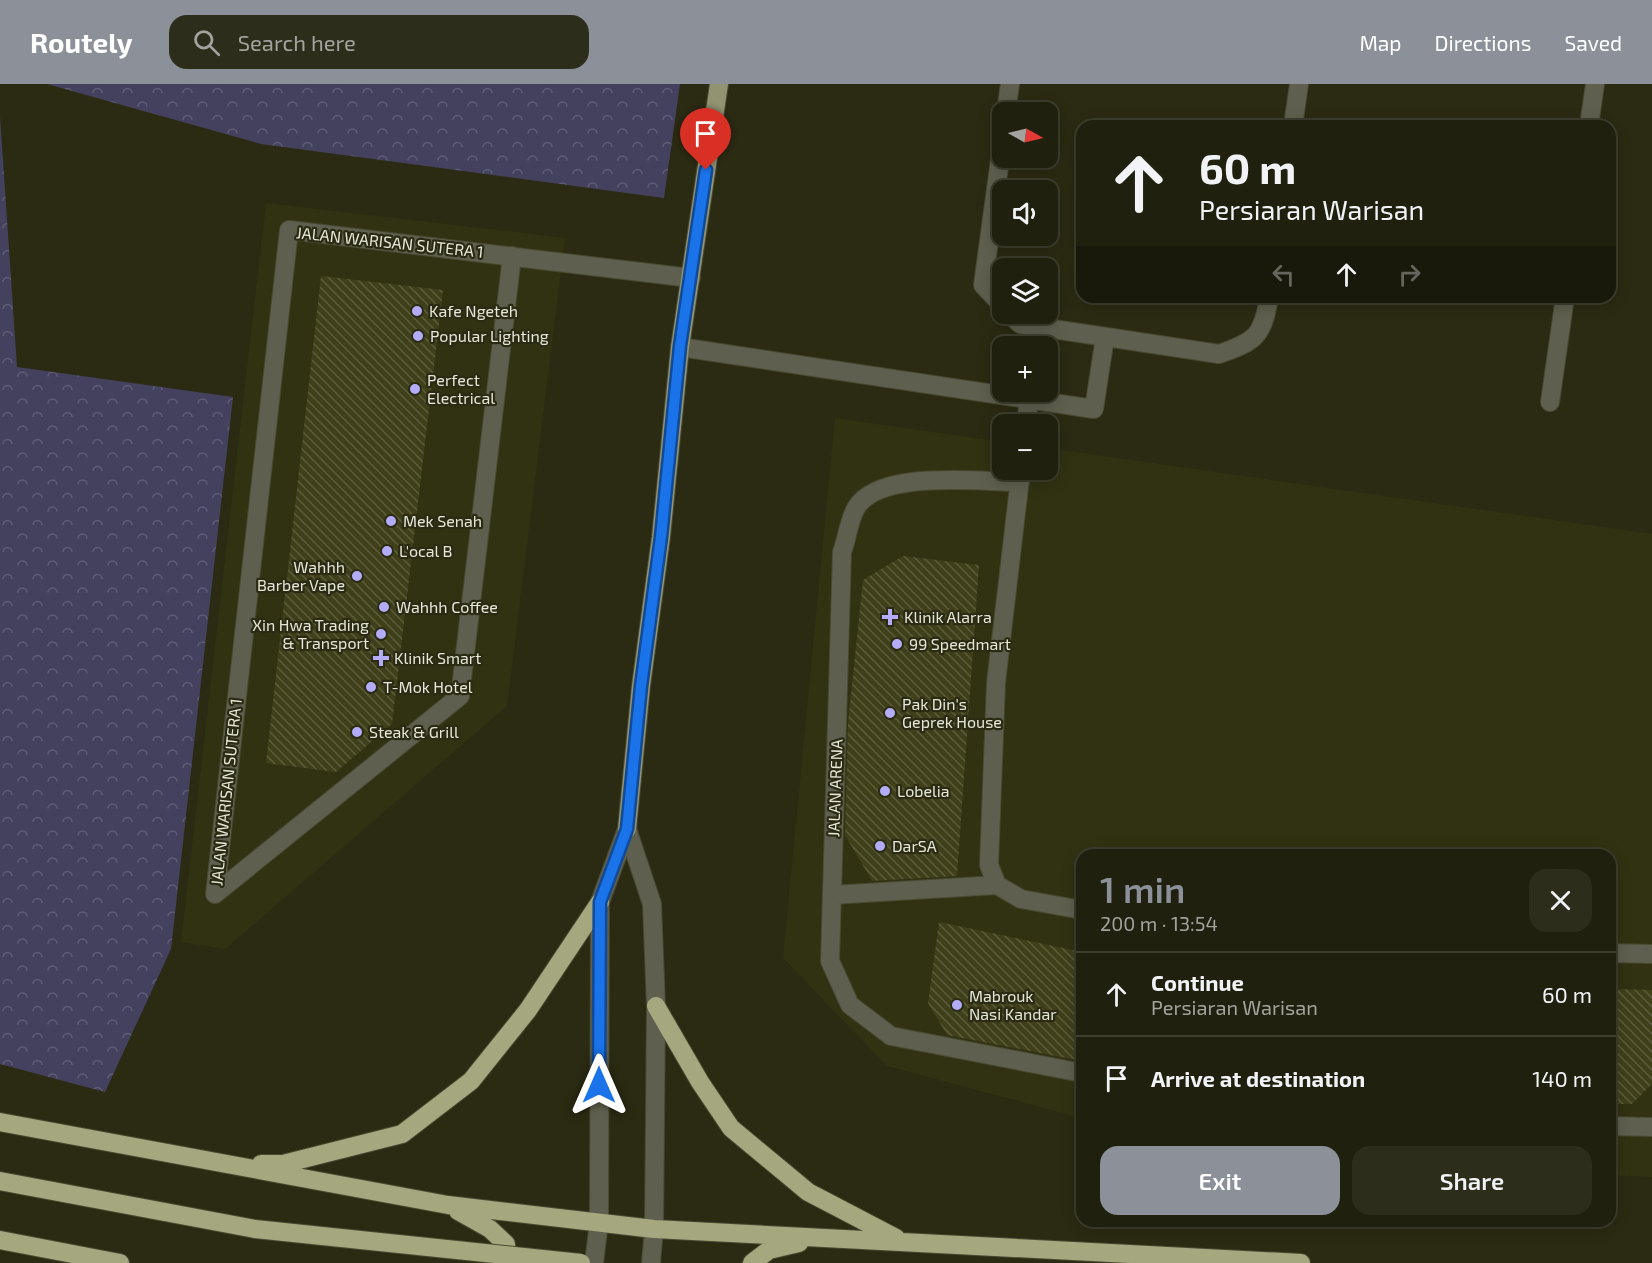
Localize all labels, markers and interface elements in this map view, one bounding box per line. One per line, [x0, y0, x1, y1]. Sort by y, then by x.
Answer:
search box [169, 15, 589, 69]
text: Routely [30, 25, 133, 59]
icon: search [190, 26, 223, 59]
text: Search here [238, 29, 356, 55]
text: Map [1359, 30, 1402, 55]
text: Directions [1435, 30, 1531, 55]
text: Saved [1564, 30, 1622, 55]
north arrow [992, 102, 1058, 168]
map controls [992, 102, 1058, 480]
pin [680, 108, 731, 170]
icon: arrive [689, 117, 722, 150]
text: 60 m [1199, 142, 1296, 192]
icon: ahead [1100, 144, 1178, 222]
button: sound [992, 180, 1058, 246]
text: Persiaran Warisan [1199, 193, 1424, 225]
street label: JALAN WARISAN SUTERA 1 [296, 222, 485, 261]
button: layers [992, 258, 1058, 324]
icon: left [1267, 258, 1300, 291]
icon: ahead [1330, 258, 1363, 291]
icon: right [1393, 258, 1426, 291]
place label: Kafe Ngeteh [429, 301, 518, 320]
marker: Kafe Ngeteh [410, 304, 424, 318]
place label: Popular Lighting [430, 326, 549, 345]
marker: Popular Lighting [411, 329, 425, 343]
button: + [992, 336, 1058, 402]
place label: Perfect Electrical [427, 370, 495, 407]
marker: Perfect Electrical [408, 382, 422, 396]
button: − [992, 414, 1058, 480]
place label: Mek Senah [403, 511, 482, 530]
marker: Mek Senah [384, 514, 398, 528]
place label: L'ocal B [399, 541, 452, 560]
marker: L'ocal B [380, 544, 394, 558]
place label: Wahhh Barber Vape [257, 557, 345, 594]
marker: Wahhh Barber Vape [350, 569, 364, 583]
place label: Wahhh Coffee [396, 597, 498, 616]
marker: Wahhh Coffee [377, 600, 391, 614]
place label: Klinik Alarra [904, 607, 992, 626]
marker: Klinik Alarra [881, 608, 899, 626]
place label: Xin Hwa Trading & Transport [252, 615, 369, 652]
marker: Xin Hwa Trading & Transport [374, 627, 388, 641]
place label: 99 Speedmart [909, 634, 1011, 653]
marker: 99 Speedmart [890, 637, 904, 651]
place label: Klinik Smart [394, 648, 481, 667]
marker: Klinik Smart [372, 649, 390, 667]
place label: T-Mok Hotel [383, 677, 473, 696]
marker: T-Mok Hotel [364, 680, 378, 694]
place label: Pak Din's Geprek House [902, 694, 1002, 731]
street label: JALAN WARISAN SUTERA 1 [206, 697, 245, 886]
marker: Pak Din's Geprek House [883, 706, 897, 720]
place label: Steak & Grill [369, 722, 459, 741]
marker: Steak & Grill [350, 725, 364, 739]
street label: JALAN ARENA [823, 739, 846, 837]
place label: Lobelia [897, 781, 950, 800]
marker: Lobelia [878, 784, 892, 798]
place label: DarSA [892, 836, 937, 855]
marker: DarSA [873, 839, 887, 853]
text: 1 min [1100, 867, 1185, 910]
button: close [1529, 869, 1592, 932]
text: 200 m · 13:54 [1100, 911, 1218, 935]
text: Continue [1151, 969, 1244, 995]
icon: ahead [1100, 978, 1133, 1011]
text: 60 m [1542, 981, 1592, 1007]
place label: Mabrouk Nasi Kandar [969, 986, 1057, 1023]
text: Persiaran Warisan [1151, 995, 1318, 1019]
marker: Mabrouk Nasi Kandar [950, 998, 964, 1012]
position arrow [567, 1053, 631, 1117]
icon: arrive [1100, 1062, 1133, 1095]
text: Arrive at destination [1151, 1065, 1365, 1091]
text: 140 m [1532, 1065, 1592, 1091]
button: Exit [1100, 1146, 1340, 1215]
button: Share [1352, 1146, 1592, 1215]

